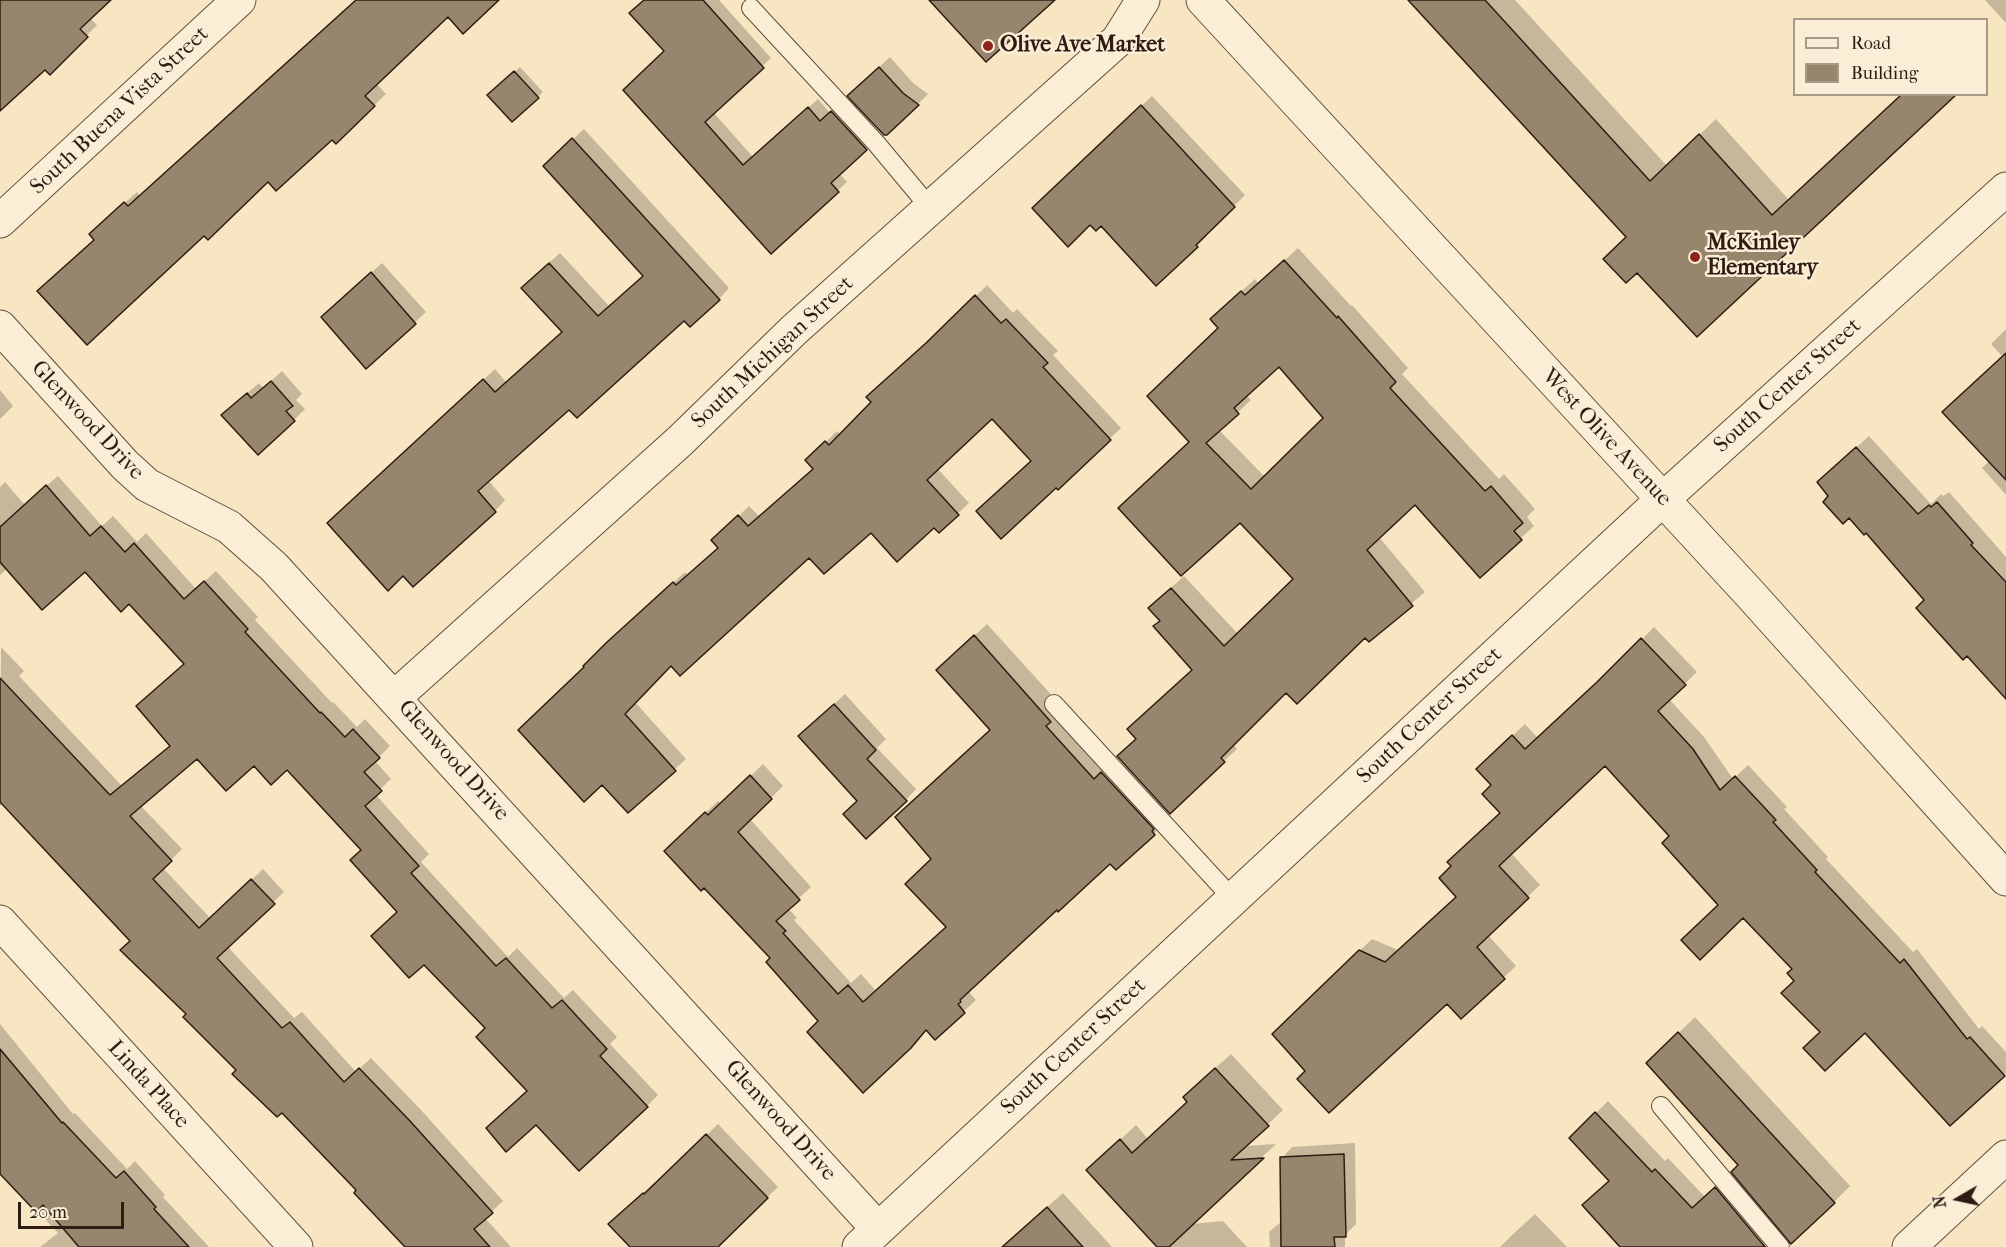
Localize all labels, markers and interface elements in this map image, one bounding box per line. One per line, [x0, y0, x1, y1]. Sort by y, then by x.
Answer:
legend [1793, 18, 1988, 96]
street label: South Buena Vista Street [25, 21, 215, 201]
place label: Olive Ave Market [1000, 33, 1165, 59]
text: Road [1851, 33, 1891, 54]
marker: Olive Ave Market [981, 39, 995, 53]
text: Building [1851, 63, 1918, 84]
place label: McKinley Elementary [1707, 231, 1818, 282]
marker: McKinley Elementary [1688, 250, 1702, 264]
street label: South Michigan Street [686, 271, 860, 435]
street label: South Center Street [1709, 313, 1867, 459]
street label: Glenwood Drive [25, 356, 149, 486]
street label: West Olive Avenue [1535, 364, 1677, 512]
street label: South Center Street [1352, 642, 1508, 790]
street label: Glenwood Drive [392, 695, 514, 827]
street label: South Center Street [996, 973, 1152, 1121]
street label: Linda Place [102, 1036, 194, 1134]
street label: Glenwood Drive [719, 1055, 841, 1187]
north arrow [1928, 1169, 1988, 1229]
scale bar [21, 1190, 128, 1228]
text: N [1929, 1194, 1950, 1209]
text: 20 m [29, 1202, 67, 1223]

